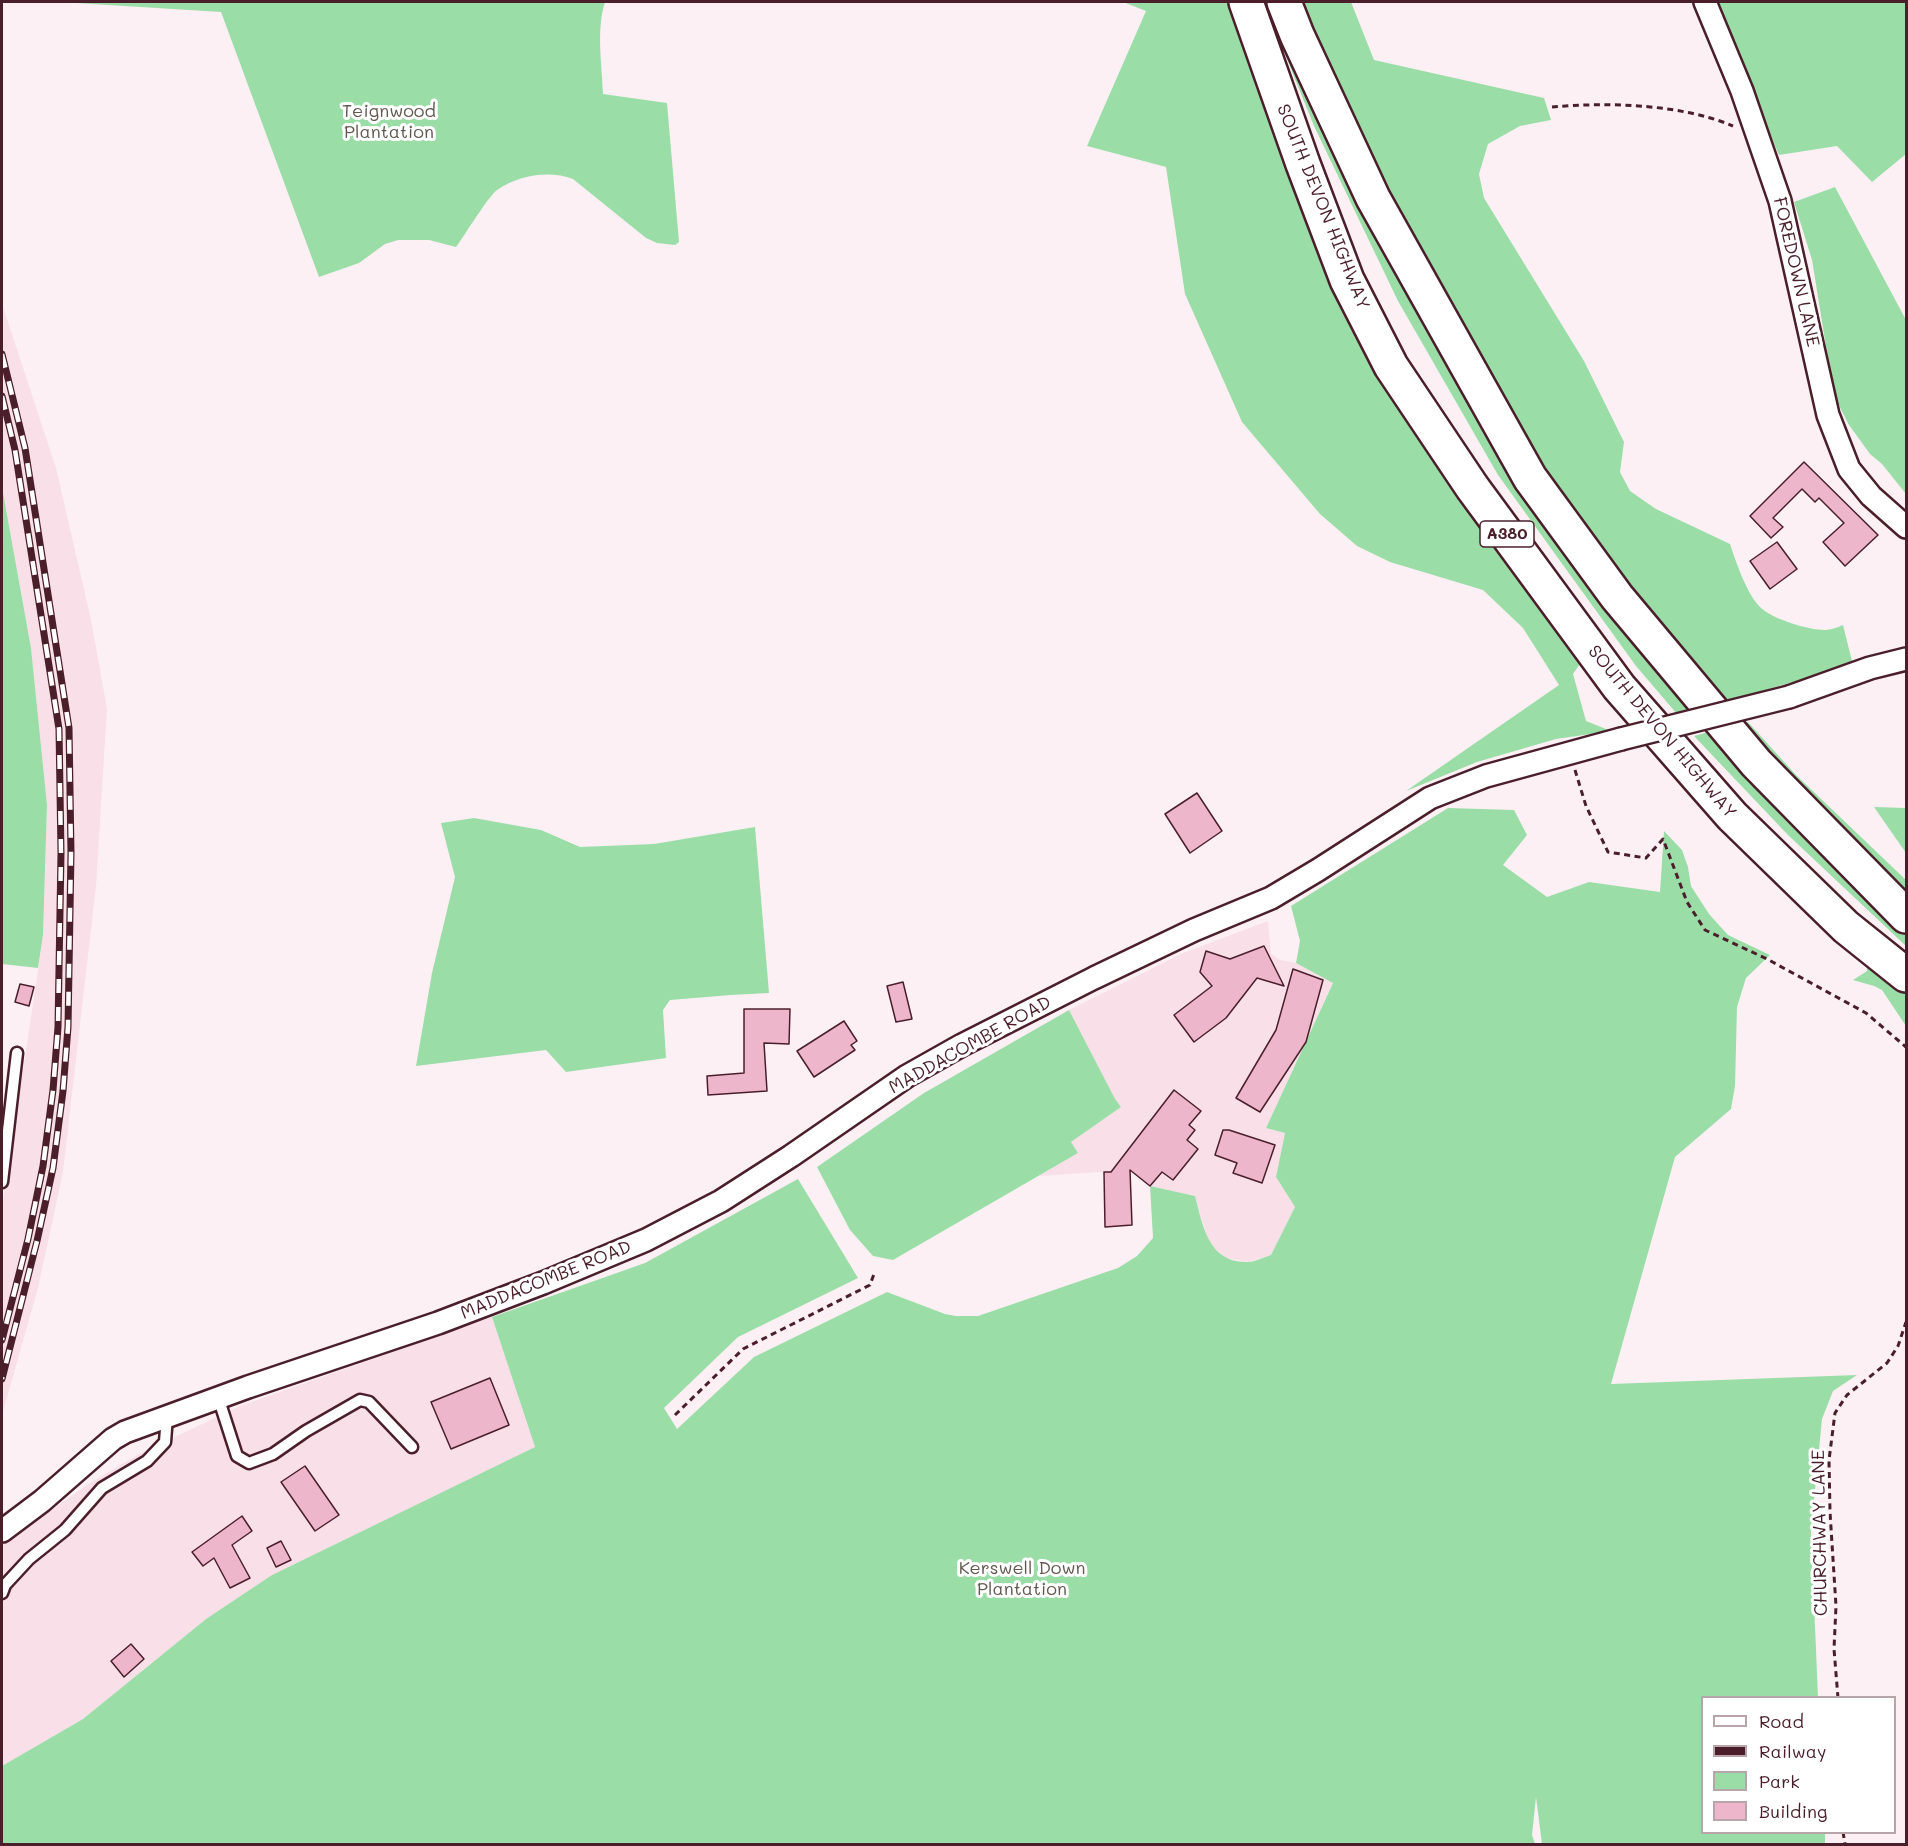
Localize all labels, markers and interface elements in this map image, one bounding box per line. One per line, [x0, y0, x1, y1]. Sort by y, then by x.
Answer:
park label: Teignwood Plantation [342, 100, 436, 142]
street label: SOUTH DEVON HIGHWAY [1272, 101, 1374, 313]
street label: FOREDOWN LANE [1768, 195, 1824, 349]
road number: A380 [1480, 521, 1534, 547]
street label: SOUTH DEVON HIGHWAY [1583, 641, 1741, 823]
street label: MADDACOMBE ROAD [885, 991, 1055, 1099]
street label: MADDACOMBE ROAD [457, 1236, 635, 1324]
street label: CHURCHWAY LANE [1808, 1450, 1832, 1616]
park label: Kerswell Down Plantation [959, 1557, 1085, 1600]
legend [1701, 1696, 1896, 1834]
text: Road [1759, 1709, 1804, 1733]
text: Railway [1759, 1739, 1826, 1763]
text: Park [1759, 1769, 1800, 1793]
text: Building [1759, 1799, 1827, 1823]

